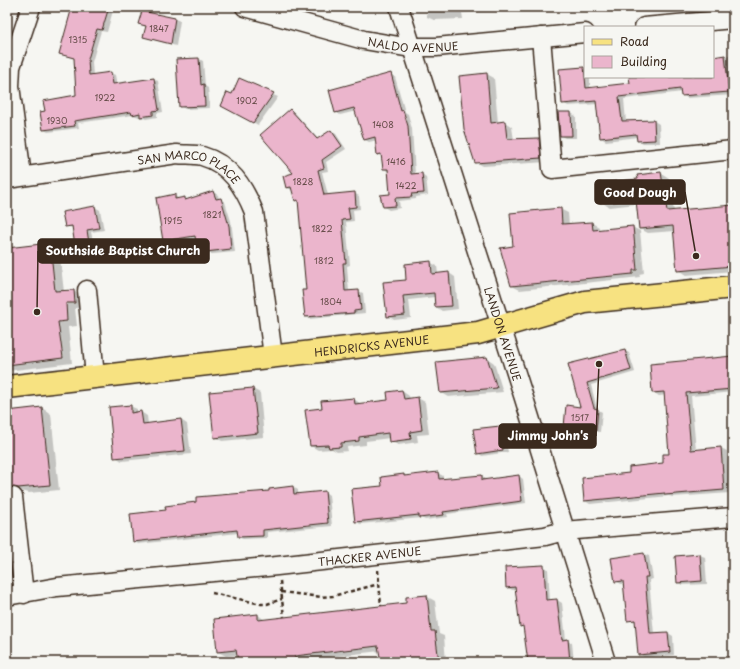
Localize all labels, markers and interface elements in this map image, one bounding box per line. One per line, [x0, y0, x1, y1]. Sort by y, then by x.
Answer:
house number: 1847 [149, 21, 169, 35]
legend [584, 26, 714, 78]
house number: 1315 [69, 32, 88, 46]
street label: NALDO AVENUE [367, 32, 460, 56]
text: Road [620, 32, 649, 50]
text: Building [620, 52, 667, 70]
house number: 1922 [95, 90, 115, 104]
house number: 1902 [236, 93, 258, 107]
house number: 1930 [46, 113, 68, 127]
house number: 1408 [372, 117, 394, 131]
street label: SAN MARCO PLACE [136, 145, 245, 187]
house number: 1416 [386, 154, 406, 168]
house number: 1828 [293, 174, 313, 188]
house number: 1422 [395, 178, 417, 192]
callout: Good Dough [595, 180, 685, 204]
text: Good Dough [603, 183, 677, 201]
house number: 1821 [202, 207, 222, 221]
house number: 1915 [164, 213, 182, 227]
house number: 1822 [311, 221, 333, 235]
callout: Southside Baptist Church [38, 239, 209, 263]
text: Southside Baptist Church [46, 241, 200, 259]
house number: 1812 [314, 253, 334, 267]
street label: LANDON AVENUE [480, 284, 527, 384]
house number: 1804 [320, 294, 342, 308]
street label: HENDRICKS AVENUE [313, 330, 430, 360]
house number: 1517 [571, 410, 589, 424]
callout: Jimmy John's [499, 424, 596, 448]
text: Jimmy John's [508, 426, 589, 444]
street label: THACKER AVENUE [317, 541, 422, 570]

